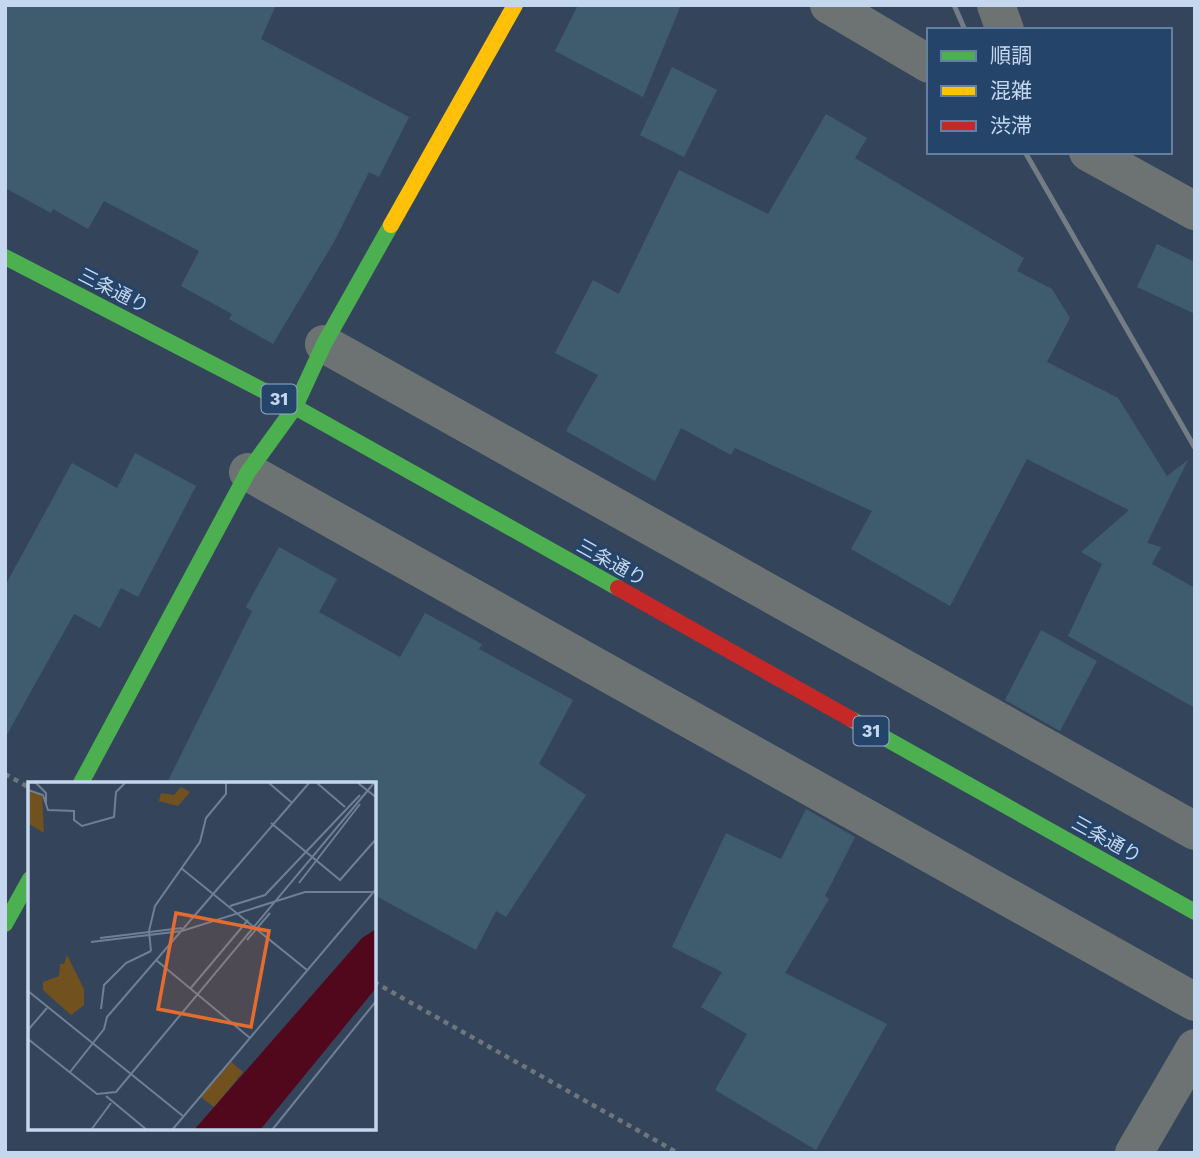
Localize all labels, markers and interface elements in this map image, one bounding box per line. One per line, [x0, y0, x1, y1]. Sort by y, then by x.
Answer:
legend [927, 28, 1172, 154]
text: 順調 [990, 43, 1032, 68]
text: 混雑 [990, 78, 1032, 103]
text: 渋滞 [990, 113, 1032, 138]
street label: 三条通り [75, 263, 153, 318]
road number: 31 [262, 384, 296, 414]
street label: 三条通り [573, 534, 651, 591]
road number: 31 [854, 716, 888, 746]
inset map [28, 782, 376, 1130]
street label: 三条通り [1068, 811, 1146, 868]

